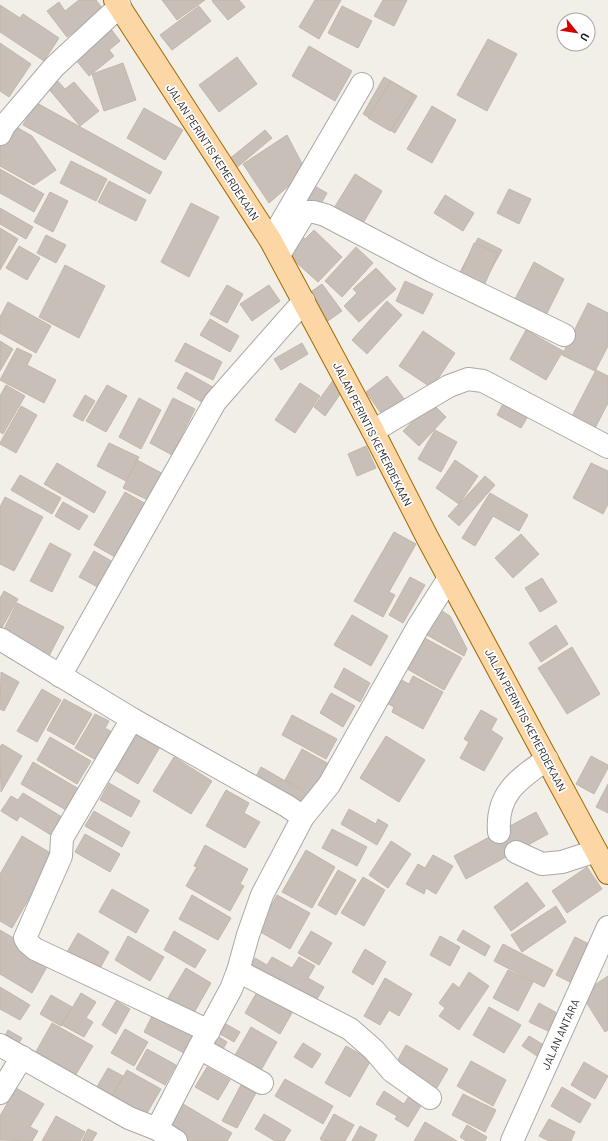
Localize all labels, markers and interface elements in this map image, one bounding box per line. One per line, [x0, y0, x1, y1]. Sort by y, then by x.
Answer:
north arrow [556, 12, 596, 52]
text: U [578, 31, 592, 44]
street label: JALAN PERINTIS KEMERDEKAAN [164, 81, 262, 223]
street label: JALAN PERINTIS KEMERDEKAAN [331, 360, 415, 508]
street label: JALAN PERINTIS KEMERDEKAAN [483, 646, 569, 794]
street label: JALAN ANTARA [539, 996, 582, 1071]

